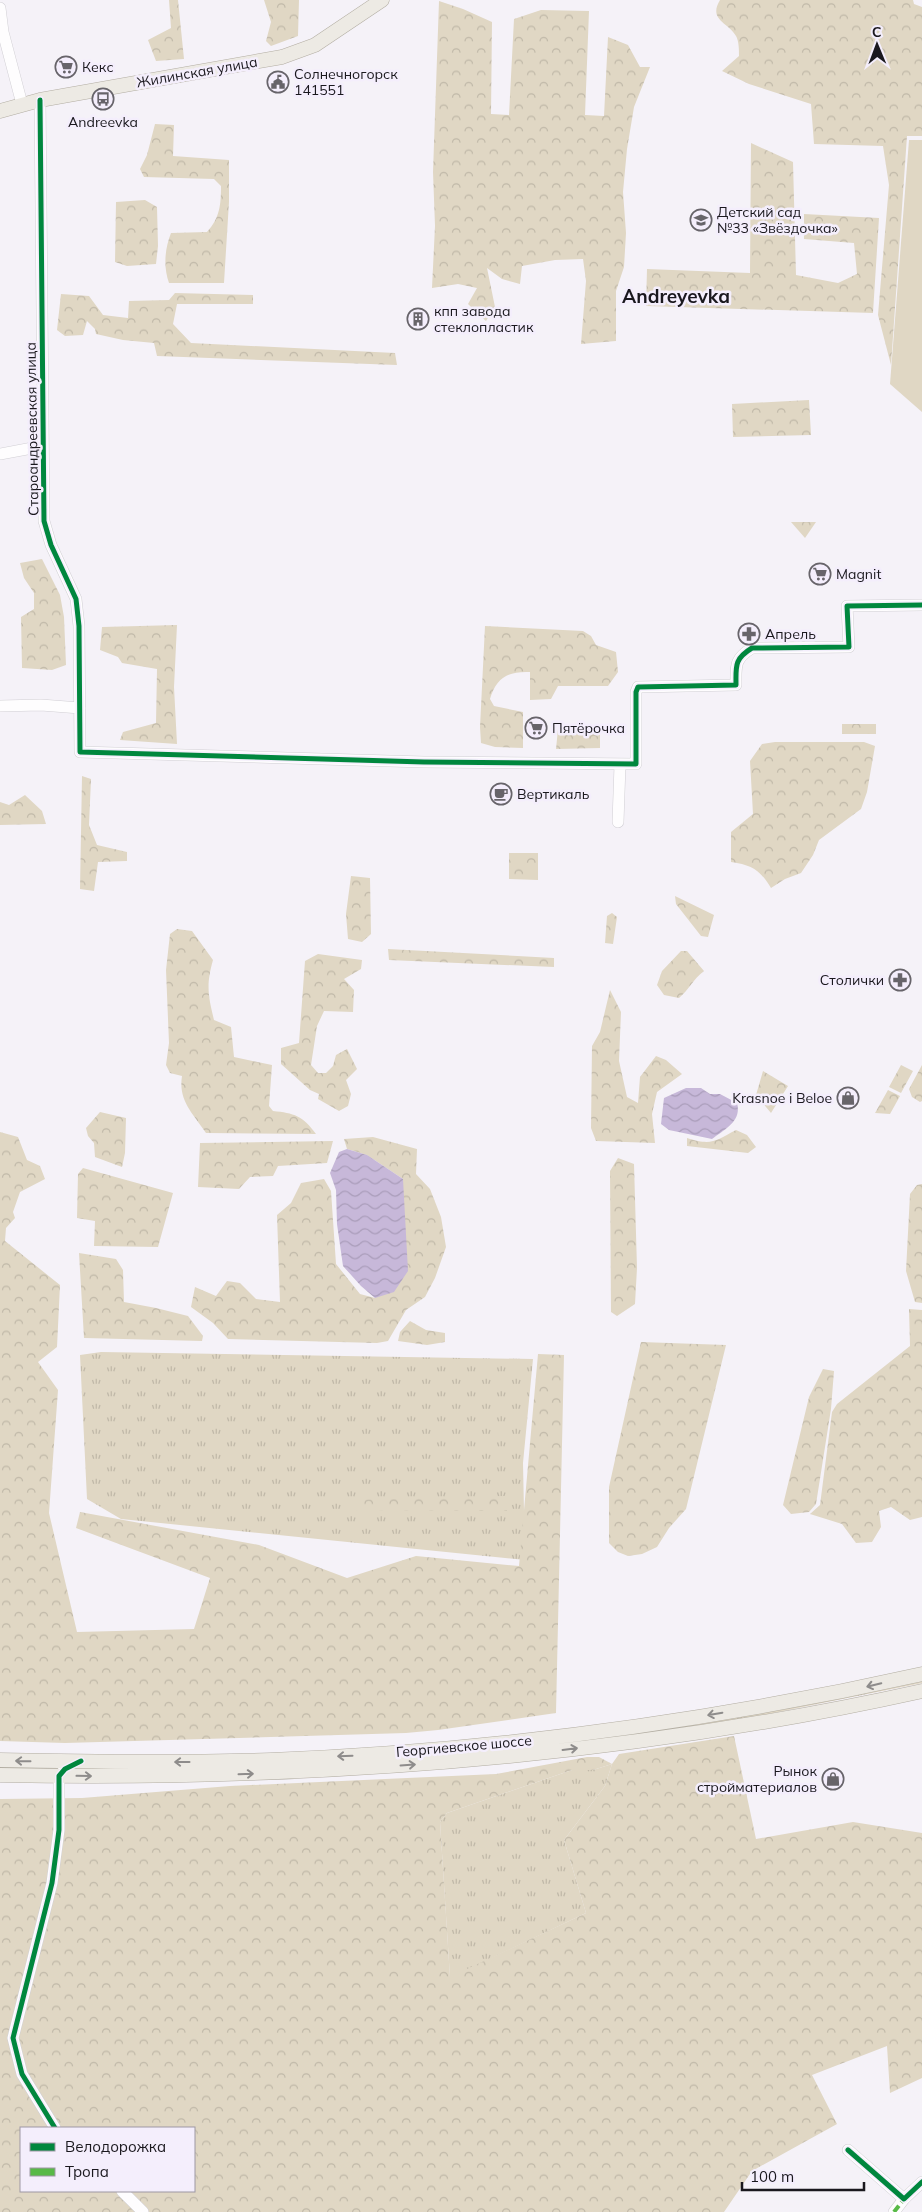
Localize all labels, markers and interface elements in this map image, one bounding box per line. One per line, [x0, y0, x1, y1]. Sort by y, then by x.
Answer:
north arrow [852, 20, 902, 70]
text: С [872, 23, 882, 41]
street label: Жилинская улица [135, 53, 259, 91]
supermarket icon: Кекс [54, 55, 78, 79]
place label: Кекс [82, 58, 113, 76]
place label: Солнечногорск 141551 [294, 65, 398, 99]
public building icon: Солнечногорск 141551 [266, 70, 290, 94]
bus stop icon: Andreevka [91, 87, 115, 111]
place label: Andreevka [68, 113, 138, 131]
place label: Детский сад №33 «Звёздочка» [717, 203, 838, 237]
school or university icon: Детский сад №33 «Звёздочка» [689, 208, 713, 232]
district label: Andreyevka [622, 284, 730, 308]
place label: кпп завода стеклопластик [434, 302, 534, 336]
building icon: кпп завода стеклопластик [406, 307, 430, 331]
street label: Староандреевская улица [21, 342, 43, 516]
supermarket icon: Magnit [808, 562, 832, 586]
place label: Magnit [836, 565, 881, 583]
pharmacy icon: Апрель [737, 622, 761, 646]
place label: Апрель [765, 625, 816, 643]
supermarket icon: Пятёрочка [524, 716, 548, 740]
place label: Пятёрочка [552, 719, 625, 737]
cafe icon: Вертикаль [489, 782, 513, 806]
place label: Вертикаль [517, 785, 590, 803]
pharmacy icon: Столички [888, 968, 912, 992]
place label: Столички [820, 971, 884, 989]
shop icon: Krasnoe i Beloe [836, 1086, 860, 1110]
place label: Krasnoe i Beloe [732, 1089, 832, 1107]
one-way arrow [867, 1681, 883, 1690]
one-way arrow [707, 1710, 723, 1720]
street label: Георгиевское шоссе [395, 1731, 533, 1761]
one-way arrow [562, 1744, 578, 1754]
one-way arrow [337, 1751, 353, 1760]
one-way arrow [15, 1756, 31, 1765]
one-way arrow [175, 1757, 191, 1767]
one-way arrow [400, 1760, 416, 1770]
place label: Рынок стройматериалов [697, 1762, 817, 1796]
shop icon: Рынок стройматериалов [821, 1767, 845, 1791]
one-way arrow [238, 1770, 254, 1779]
one-way arrow [75, 1771, 91, 1781]
legend [20, 2127, 195, 2192]
text: Велодорожка [65, 2137, 166, 2156]
scale bar [742, 2160, 864, 2192]
text: Тропа [65, 2162, 109, 2181]
text: 100 m [750, 2167, 794, 2186]

